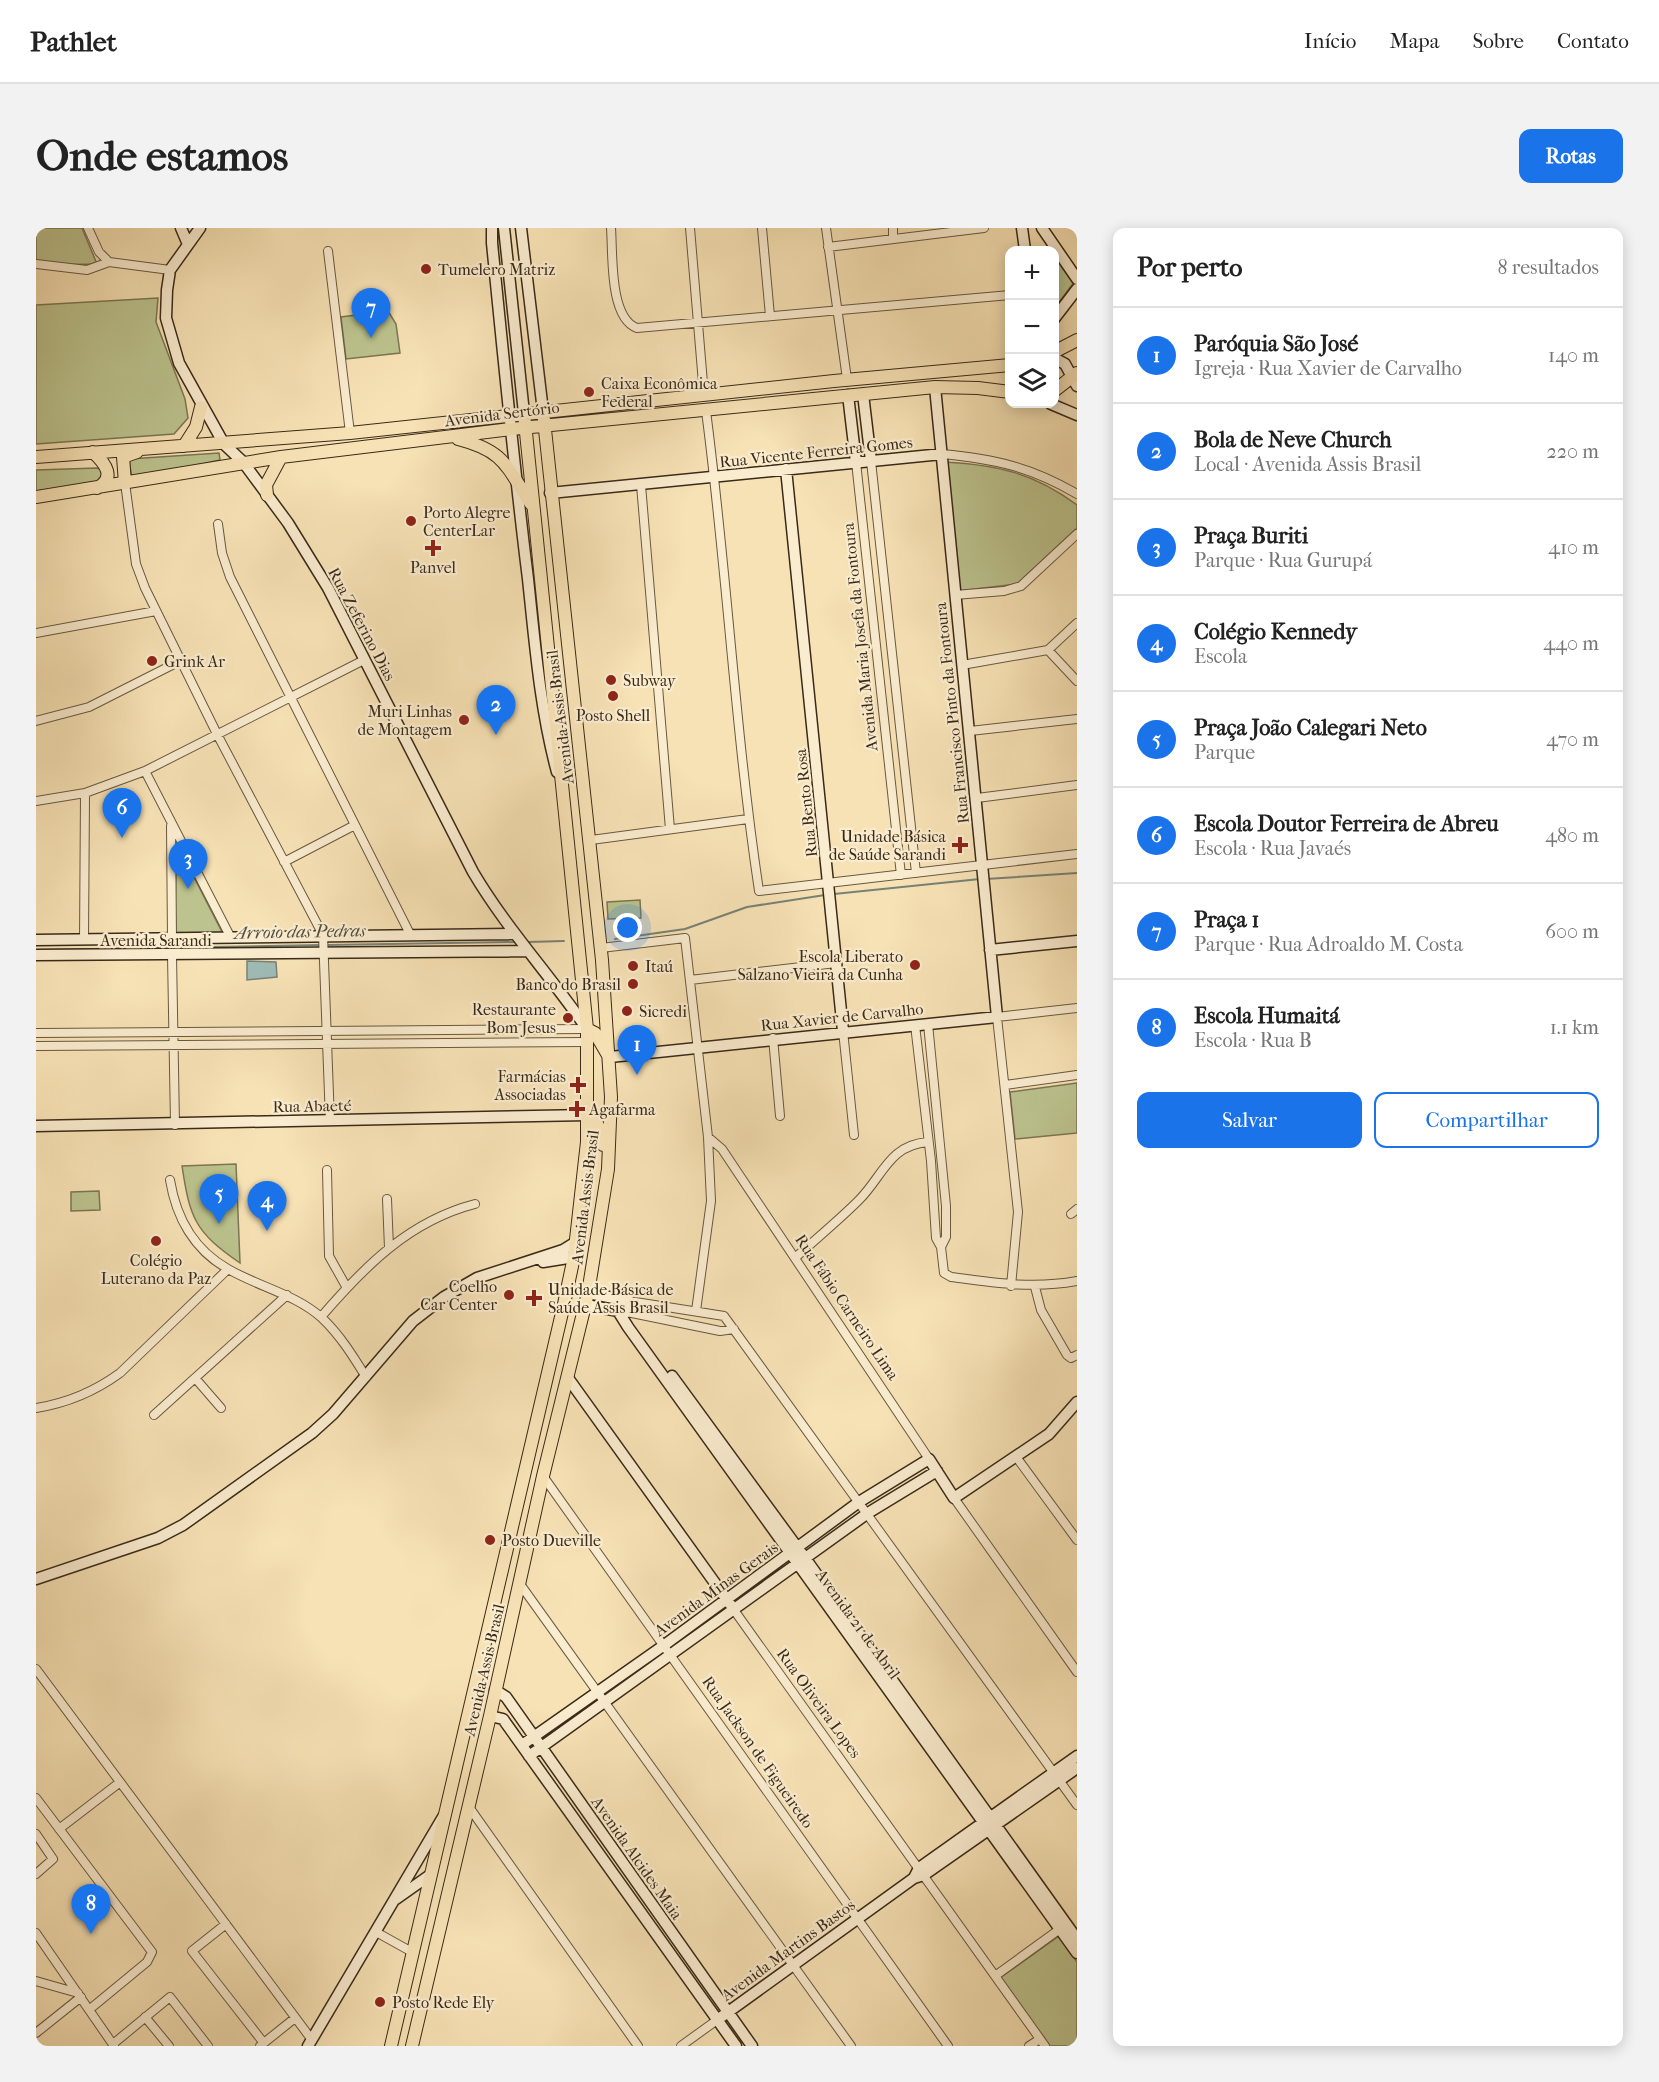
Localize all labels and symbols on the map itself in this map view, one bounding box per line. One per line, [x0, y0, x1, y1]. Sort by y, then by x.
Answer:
place label: Tumelero Matriz [438, 260, 555, 279]
marker: Tumelero Matriz [419, 262, 433, 276]
pin: 7 [352, 288, 390, 338]
place label: Caixa Econômica Federal [601, 374, 718, 411]
marker: Caixa Econômica Federal [582, 385, 596, 399]
street label: Avenida Sertório [443, 398, 560, 431]
street label: Rua Vicente Ferreira Gomes [719, 432, 914, 472]
place label: Porto Alegre CenterLar [423, 503, 510, 540]
marker: Porto Alegre CenterLar [404, 514, 418, 528]
street label: Avenida Maria Josefa da Fontoura [839, 521, 882, 753]
marker: Panvel [426, 541, 440, 555]
place label: Panvel [410, 558, 457, 577]
street label: Rua Zeferino Dias [324, 564, 400, 684]
street label: Rua Francisco Pinto da Fontoura [931, 601, 973, 825]
street label: Avenida Assis Brasil [542, 648, 578, 786]
place label: Grink Ar [164, 652, 225, 671]
marker: Grink Ar [145, 654, 159, 668]
place label: Subway [623, 671, 676, 690]
marker: Subway [604, 673, 618, 687]
pin: 2 [476, 686, 516, 735]
marker: Posto Shell [606, 689, 620, 703]
place label: Muri Linhas de Montagem [357, 702, 453, 739]
place label: Posto Shell [576, 706, 651, 725]
marker: Muri Linhas de Montagem [457, 713, 471, 727]
street label: Rua Bento Rosa [791, 747, 821, 858]
pin: 6 [102, 788, 142, 838]
place label: Unidade Básica de Saúde Sarandi [829, 827, 947, 864]
marker: Unidade Básica de Saúde Sarandi [951, 836, 969, 854]
pin: 3 [168, 840, 208, 889]
your location [613, 913, 642, 942]
water label: Arroio das Pedras [232, 920, 366, 944]
street label: Avenida Sarandi [99, 931, 212, 950]
place label: Escola Liberato Salzano Vieira da Cunha [737, 947, 904, 984]
place label: Itaú [645, 957, 673, 976]
marker: Escola Liberato Salzano Vieira da Cunha [908, 958, 922, 972]
marker: Itaú [626, 959, 640, 973]
place label: Banco do Brasil [515, 975, 622, 994]
marker: Banco do Brasil [626, 977, 640, 991]
street label: Rua Xavier de Carvalho [760, 999, 924, 1035]
place label: Restaurante Bom Jesus [472, 1000, 556, 1037]
place label: Sicredi [639, 1002, 687, 1021]
marker: Sicredi [620, 1004, 634, 1018]
marker: Restaurante Bom Jesus [561, 1011, 575, 1025]
pin: 1 [618, 1026, 656, 1075]
place label: Farmácias Associadas [494, 1067, 566, 1104]
marker: Farmácias Associadas [571, 1078, 585, 1092]
street label: Rua Abaeté [272, 1096, 352, 1116]
place label: Agafarma [588, 1100, 656, 1119]
marker: Agafarma [570, 1102, 584, 1116]
street label: Avenida Assis Brasil [567, 1128, 603, 1266]
pin: 5 [200, 1174, 238, 1224]
pin: 4 [248, 1182, 286, 1231]
street label: Rua Fábio Carneiro Lima [791, 1231, 903, 1384]
marker: Colégio Luterano da Paz [149, 1234, 163, 1248]
place label: Colégio Luterano da Paz [101, 1251, 211, 1288]
place label: Coelho Car Center [420, 1277, 497, 1314]
place label: Unidade Básica de Saúde Assis Brasil [548, 1280, 673, 1317]
marker: Coelho Car Center [502, 1288, 516, 1302]
marker: Unidade Básica de Saúde Assis Brasil [525, 1289, 543, 1307]
place label: Posto Dueville [502, 1531, 601, 1550]
marker: Posto Dueville [483, 1533, 497, 1547]
street label: Avenida Minas Gerais [650, 1538, 782, 1641]
street label: Avenida 21 de Abril [811, 1565, 905, 1683]
street label: Avenida Assis Brasil [459, 1602, 509, 1739]
street label: Rua Oliveira Lopes [773, 1644, 865, 1762]
street label: Rua Jackson de Figueiredo [698, 1672, 818, 1832]
street label: Avenida Alcides Maia [587, 1792, 687, 1924]
pin: 8 [72, 1884, 110, 1934]
street label: Avenida Martins Bastos [717, 1895, 859, 2005]
place label: Posto Rede Ely [392, 1993, 495, 2012]
marker: Posto Rede Ely [373, 1995, 387, 2009]

